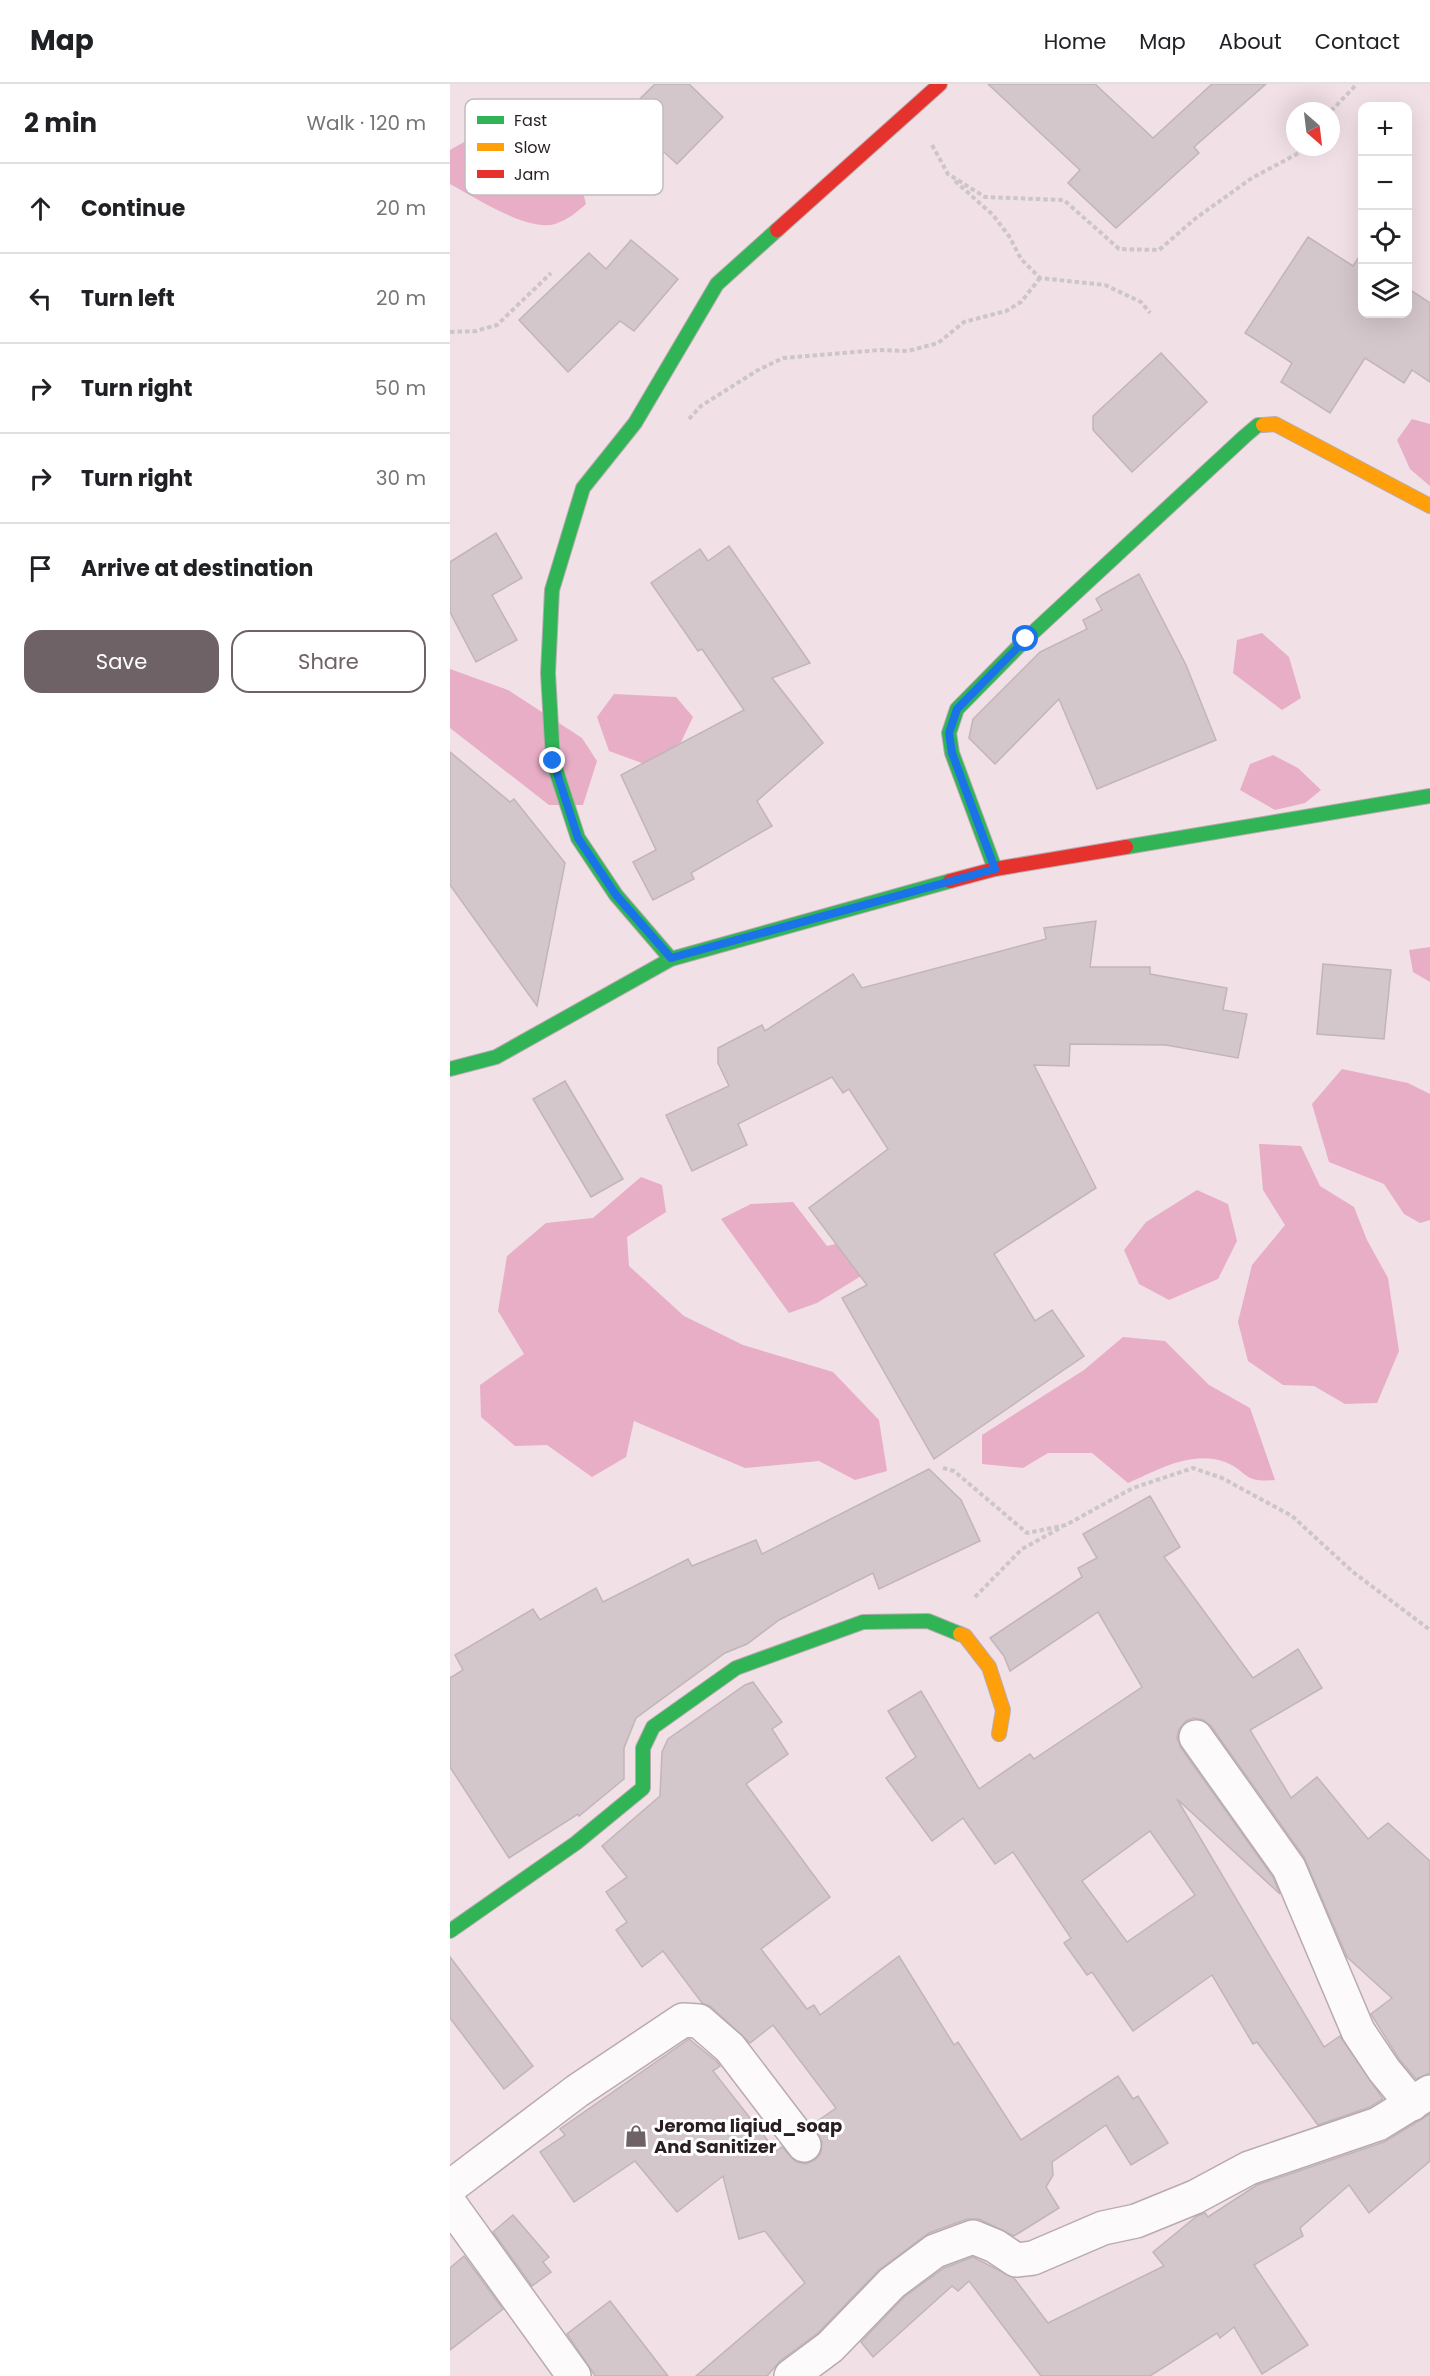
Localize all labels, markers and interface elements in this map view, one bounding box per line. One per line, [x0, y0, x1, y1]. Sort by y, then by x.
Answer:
text: Map [30, 21, 94, 60]
text: Home [1044, 27, 1106, 56]
text: Map [1139, 27, 1186, 56]
text: About [1219, 27, 1282, 56]
text: Contact [1315, 27, 1400, 56]
legend [465, 99, 663, 195]
north arrow [1286, 102, 1340, 156]
map controls [1358, 102, 1412, 318]
button: + [1358, 102, 1412, 156]
text: 2 min [24, 105, 97, 141]
text: Walk · 120 m [306, 109, 426, 137]
text: Fast [514, 109, 547, 132]
text: Slow [514, 136, 551, 159]
button: − [1358, 156, 1412, 210]
text: Jam [514, 163, 550, 186]
icon: ahead [24, 192, 57, 225]
text: Continue [81, 193, 185, 224]
text: 20 m [376, 194, 426, 222]
button: locate [1358, 210, 1412, 264]
button: layers [1358, 264, 1412, 318]
icon: left [24, 282, 57, 315]
text: Turn left [81, 283, 175, 314]
text: 20 m [376, 284, 426, 312]
icon: right [24, 372, 57, 405]
text: Turn right [81, 373, 192, 404]
text: 50 m [375, 374, 426, 402]
icon: right [24, 462, 57, 495]
text: Turn right [81, 463, 192, 494]
text: 30 m [376, 464, 426, 492]
icon: arrive [24, 552, 57, 585]
text: Arrive at destination [81, 553, 313, 584]
route start [1012, 625, 1038, 651]
button: Save [24, 630, 219, 693]
button: Share [231, 630, 426, 693]
route end [539, 747, 565, 773]
place label: Jeroma liqiud_soap And Sanitizer [654, 2113, 842, 2159]
shop icon: Jeroma liqiud_soap And Sanitizer [623, 2123, 649, 2149]

